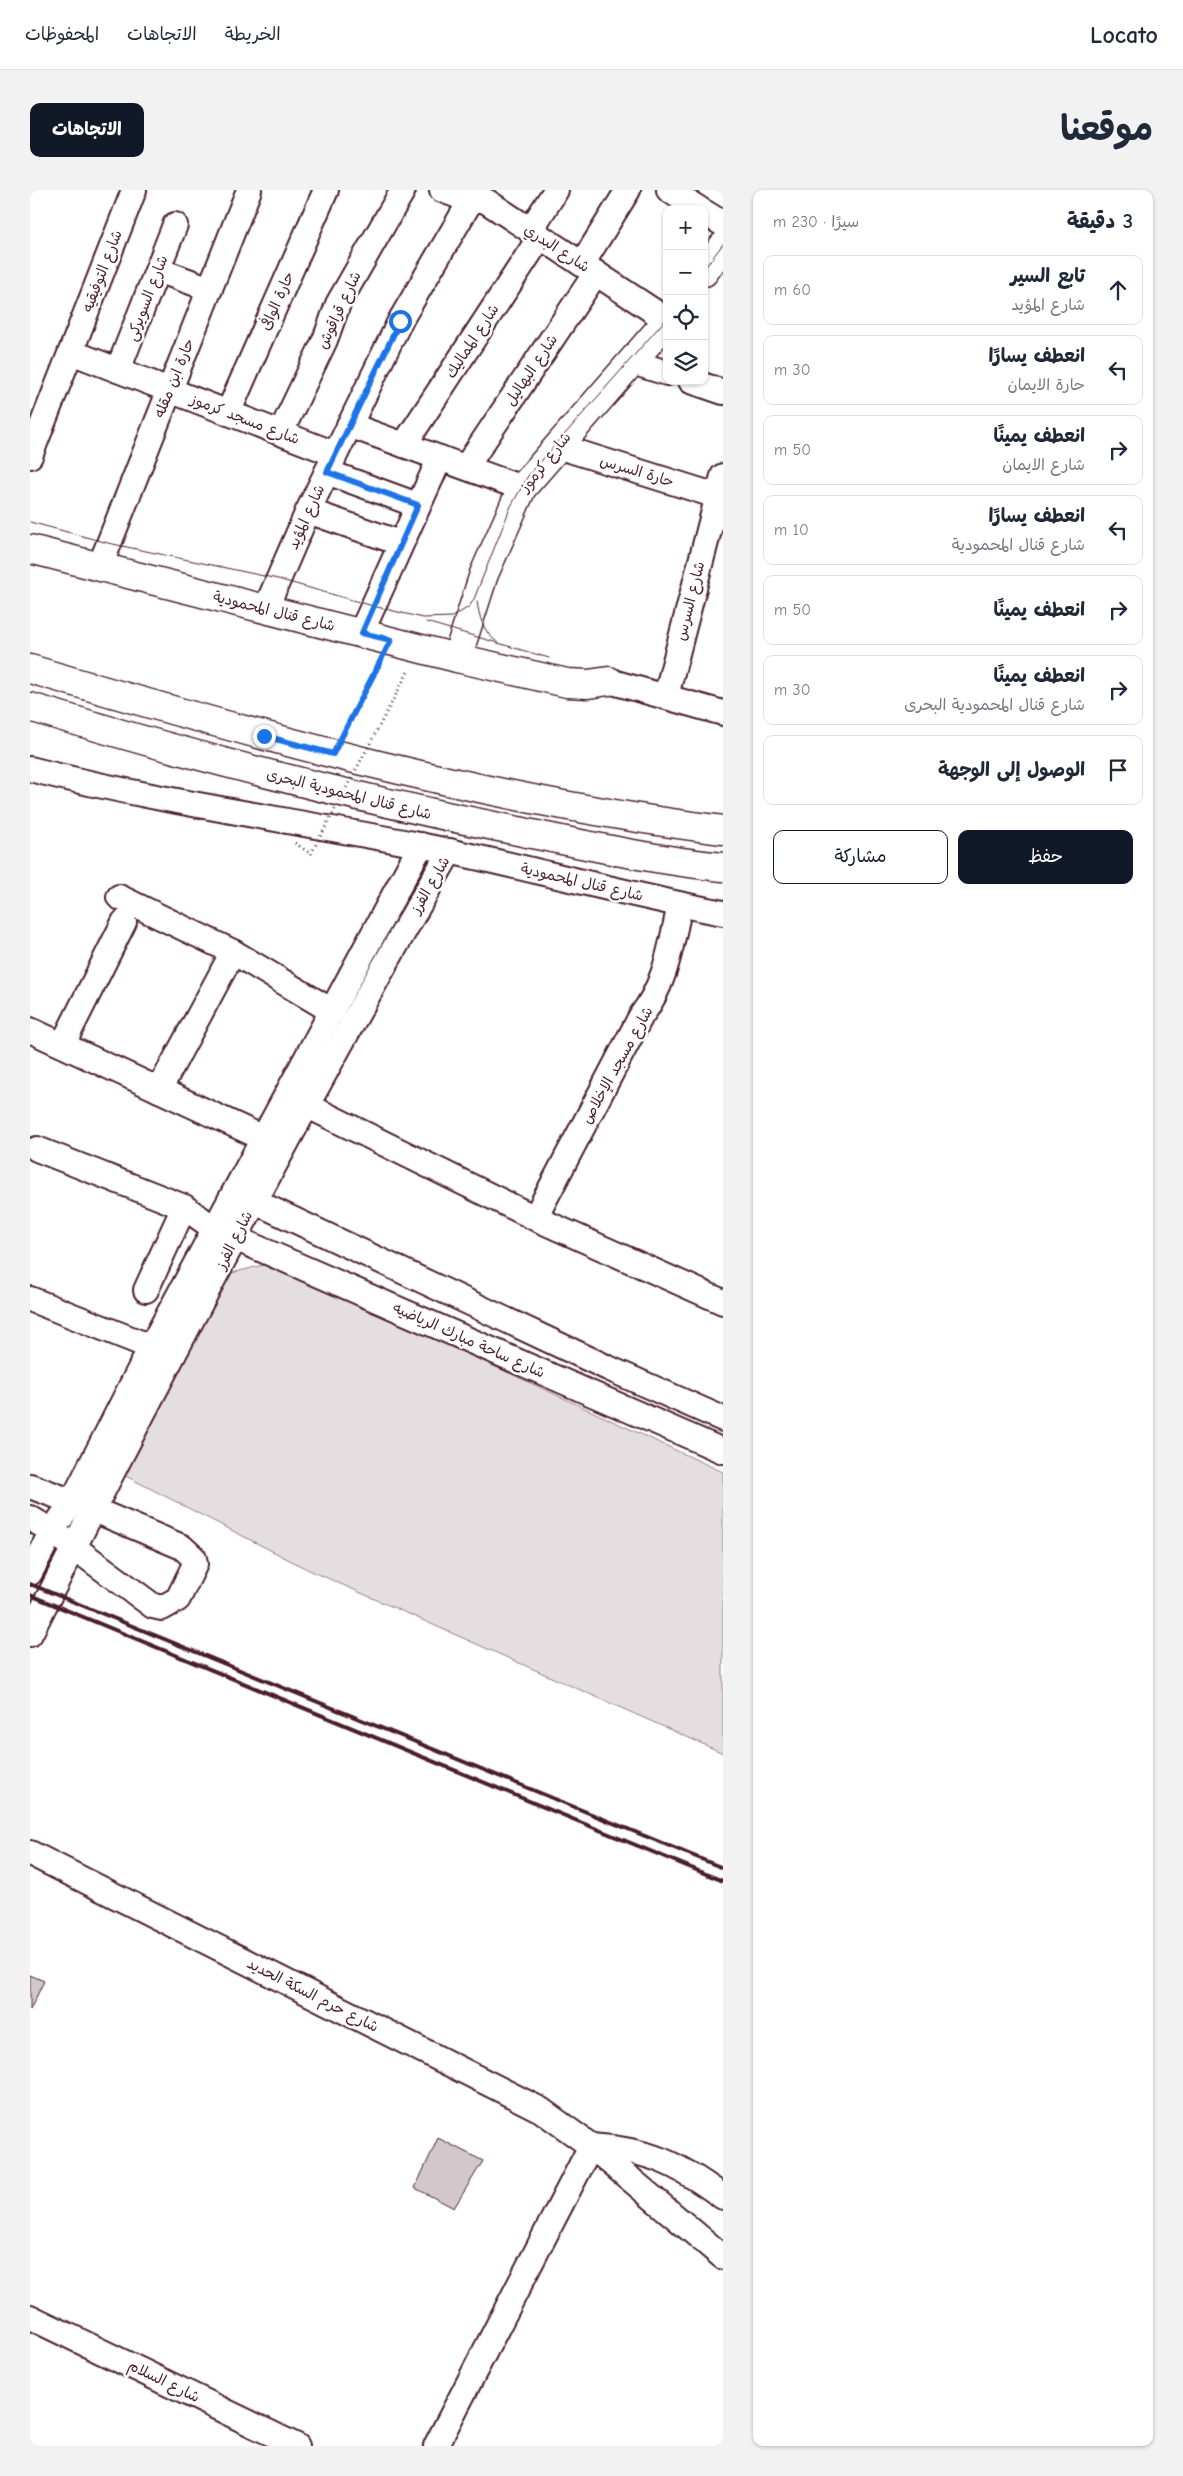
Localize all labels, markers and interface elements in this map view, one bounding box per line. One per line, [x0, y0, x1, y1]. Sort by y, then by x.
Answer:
text: Locato [1090, 21, 1158, 49]
text: المحفوظات [25, 24, 99, 45]
text: الاتجاهات [127, 24, 197, 45]
text: الخريطة [225, 24, 281, 45]
button: الاتجاهات [30, 103, 144, 157]
text: موقعنا [1060, 108, 1153, 149]
map controls [663, 205, 708, 385]
button: + [663, 205, 708, 250]
text: 3 دقيقة [1067, 209, 1133, 233]
text: سيرًا · 230 m [773, 213, 859, 231]
street label: شارع البدري [520, 220, 593, 278]
street label: شارع التوفيقيه [78, 227, 127, 315]
button: − [663, 250, 708, 295]
street label: شارع السويركى [122, 253, 173, 344]
text: تابع السير [1011, 265, 1085, 287]
street label: حارة الوافى [255, 268, 299, 334]
street label: شارع قراقوش [313, 268, 366, 352]
icon: ahead [1104, 276, 1132, 304]
text: 60 m [774, 281, 811, 299]
button: locate [663, 295, 708, 340]
text: شارع المؤيد [1011, 296, 1085, 314]
street label: شارع المماليك [441, 301, 503, 382]
route start [389, 310, 412, 333]
street label: شارع البهاليل [501, 331, 562, 410]
street label: حارة ابن مقله [150, 336, 198, 420]
button: layers [663, 340, 708, 385]
text: انعطف يسارًا [988, 345, 1085, 367]
icon: left [1104, 356, 1132, 384]
text: 30 m [774, 361, 810, 379]
text: حارة الايمان [1007, 376, 1085, 394]
street label: شارع مسجد كرموز [187, 390, 302, 449]
text: انعطف يمينًا [993, 425, 1085, 447]
street label: شارع كرموز [515, 428, 575, 497]
icon: right [1104, 436, 1132, 464]
text: 50 m [774, 441, 811, 459]
street label: حارة السرس [598, 451, 676, 491]
text: شارع الايمان [1002, 456, 1085, 474]
street label: شارع المؤيد [284, 482, 329, 553]
text: انعطف يسارًا [988, 505, 1085, 527]
icon: left [1104, 516, 1132, 544]
text: 10 m [774, 521, 809, 539]
text: شارع قنال المحمودية [952, 536, 1085, 554]
street label: شارع السرس [671, 560, 710, 643]
street label: شارع قنال المحمودية [211, 587, 337, 636]
icon: right [1104, 596, 1132, 624]
text: انعطف يمينًا [993, 599, 1085, 621]
text: 50 m [774, 601, 811, 619]
text: انعطف يمينًا [993, 665, 1085, 687]
icon: right [1104, 676, 1132, 704]
text: 30 m [774, 681, 810, 699]
text: شارع قنال المحمودية البحرى [904, 696, 1085, 714]
route end [253, 725, 276, 748]
icon: arrive [1104, 756, 1132, 784]
text: الوصول إلى الوجهة [938, 759, 1085, 781]
street label: شارع قنال المحمودية البحرى [264, 765, 433, 824]
button: مشاركة [773, 830, 948, 884]
button: حفظ [958, 830, 1133, 884]
street label: شارع الفرز [406, 853, 454, 918]
street label: شارع قنال المحمودية [519, 859, 645, 906]
street label: شارع مسجد الإخلاص [577, 1003, 658, 1127]
street label: شارع الفرز [211, 1208, 257, 1274]
street label: شارع ساحة مبارك الرياضيه [390, 1298, 548, 1383]
street label: شارع حرم السكة الحديد [243, 1954, 382, 2039]
street label: شارع السلام [124, 2356, 203, 2408]

